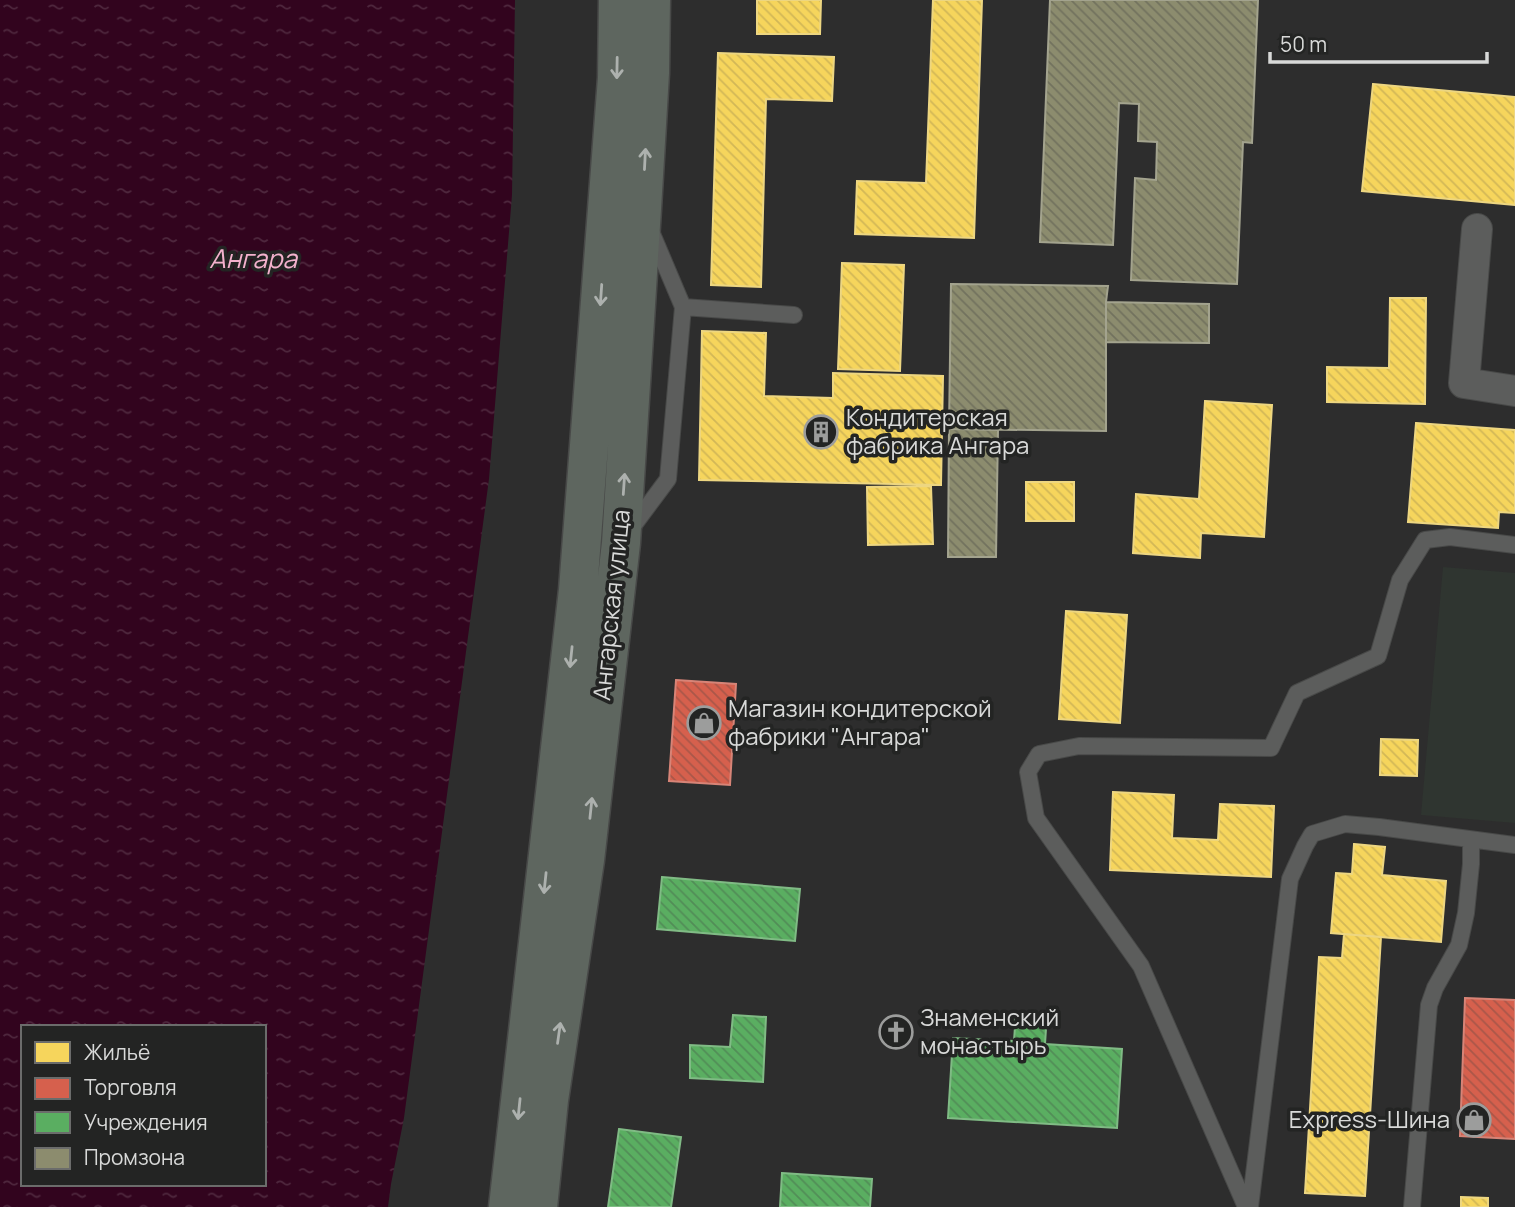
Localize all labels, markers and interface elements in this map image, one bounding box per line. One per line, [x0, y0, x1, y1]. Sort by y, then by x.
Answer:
scale bar [1270, 21, 1487, 65]
text: 50 m [1280, 30, 1327, 58]
one-way arrow [610, 56, 624, 79]
one-way arrow [639, 148, 652, 171]
water label: Ангара [209, 240, 298, 276]
one-way arrow [594, 283, 607, 306]
place label: Кондитерская фабрика Ангара [846, 400, 1029, 461]
building icon: Кондитерская фабрика Ангара [802, 413, 840, 451]
one-way arrow [618, 473, 631, 496]
street label: Ангарская улица [584, 508, 637, 702]
one-way arrow [564, 645, 577, 668]
place label: Магазин кондитерской фабрики "Ангара" [728, 691, 992, 752]
shop icon: Магазин кондитерской фабрики "Ангара" [685, 704, 723, 742]
one-way arrow [585, 797, 598, 819]
one-way arrow [538, 872, 551, 894]
place label: Знаменский монастырь [920, 1000, 1059, 1061]
church icon: Знаменский монастырь [877, 1013, 915, 1051]
one-way arrow [553, 1022, 566, 1045]
legend [21, 1025, 266, 1186]
text: Жильё [84, 1038, 150, 1066]
text: Торговля [84, 1073, 177, 1101]
one-way arrow [513, 1098, 526, 1120]
shop icon: Express-Шина [1455, 1101, 1493, 1139]
place label: Express-Шина [1289, 1102, 1450, 1135]
text: Учреждения [84, 1108, 208, 1136]
text: Промзона [84, 1143, 185, 1171]

